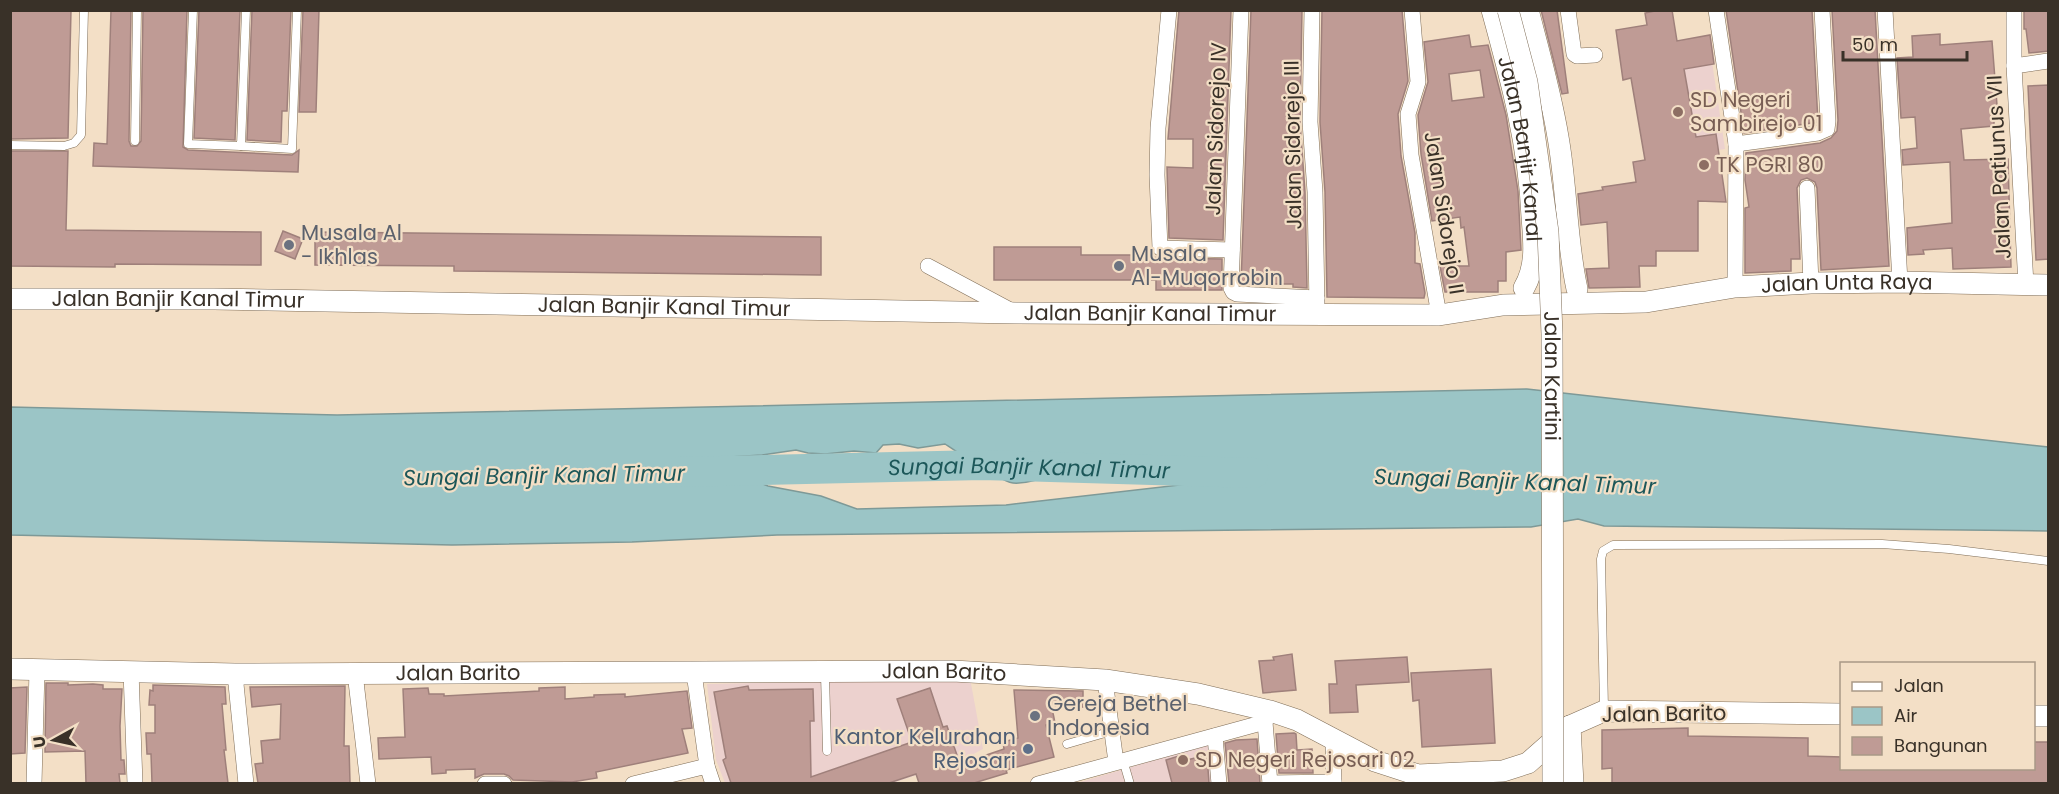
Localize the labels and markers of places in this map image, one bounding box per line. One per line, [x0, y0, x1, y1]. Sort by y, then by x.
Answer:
place label: SD Negeri Sambirejo 01 [1690, 85, 1823, 138]
marker: SD Negeri Sambirejo 01 [1671, 105, 1685, 119]
place label: TK PGRI 80 [1716, 150, 1824, 179]
marker: TK PGRI 80 [1697, 158, 1711, 172]
place label: Musala Al - Ikhlas [301, 218, 402, 271]
marker: Musala Al - Ikhlas [282, 238, 296, 252]
place label: Musala Al-Muqorrobin [1131, 239, 1283, 292]
marker: Musala Al-Muqorrobin [1112, 259, 1126, 273]
place label: Gereja Bethel Indonesia [1047, 689, 1187, 742]
marker: Gereja Bethel Indonesia [1028, 709, 1042, 723]
place label: Kantor Kelurahan Rejosari [834, 722, 1016, 775]
marker: Kantor Kelurahan Rejosari [1021, 742, 1035, 756]
place label: SD Negeri Rejosari 02 [1195, 745, 1415, 774]
marker: SD Negeri Rejosari 02 [1176, 753, 1190, 767]

